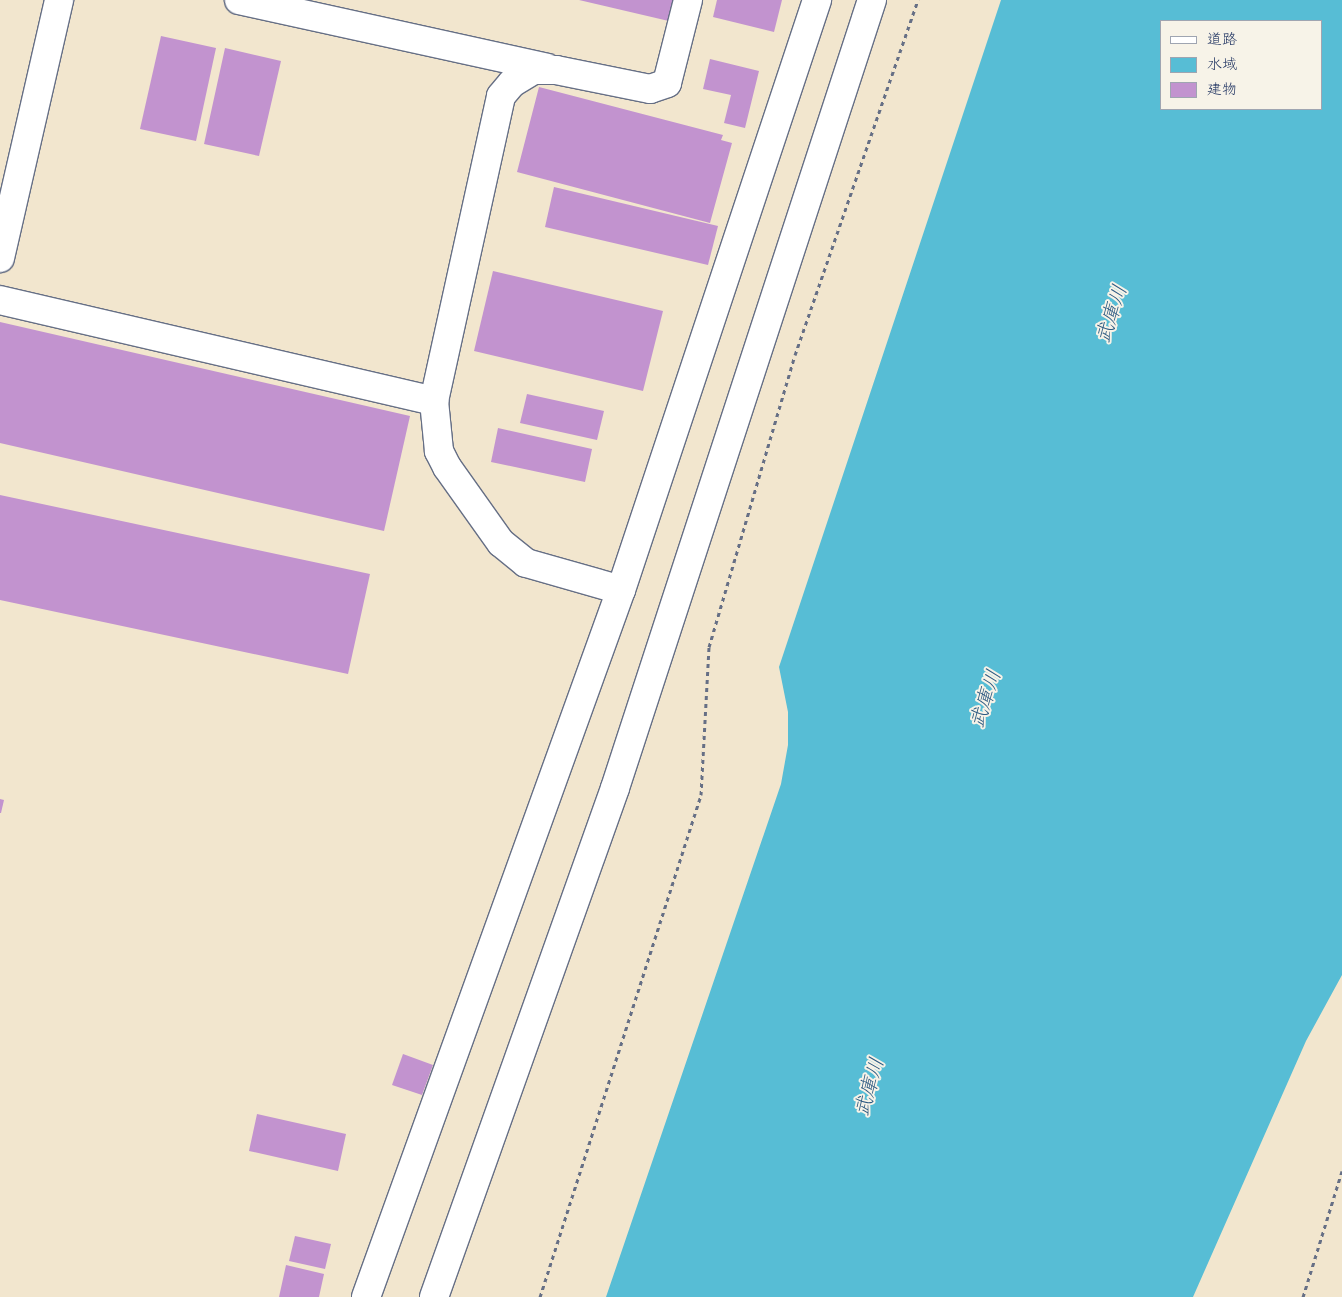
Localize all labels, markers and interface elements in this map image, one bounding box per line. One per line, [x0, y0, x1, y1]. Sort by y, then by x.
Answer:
legend [1160, 20, 1322, 110]
text: 道路 [1207, 30, 1237, 52]
text: 水域 [1207, 55, 1237, 77]
text: 建物 [1207, 80, 1237, 102]
water label: 武庫川 [1093, 283, 1135, 347]
water label: 武庫川 [967, 668, 1009, 732]
water label: 武庫川 [852, 1056, 892, 1120]

